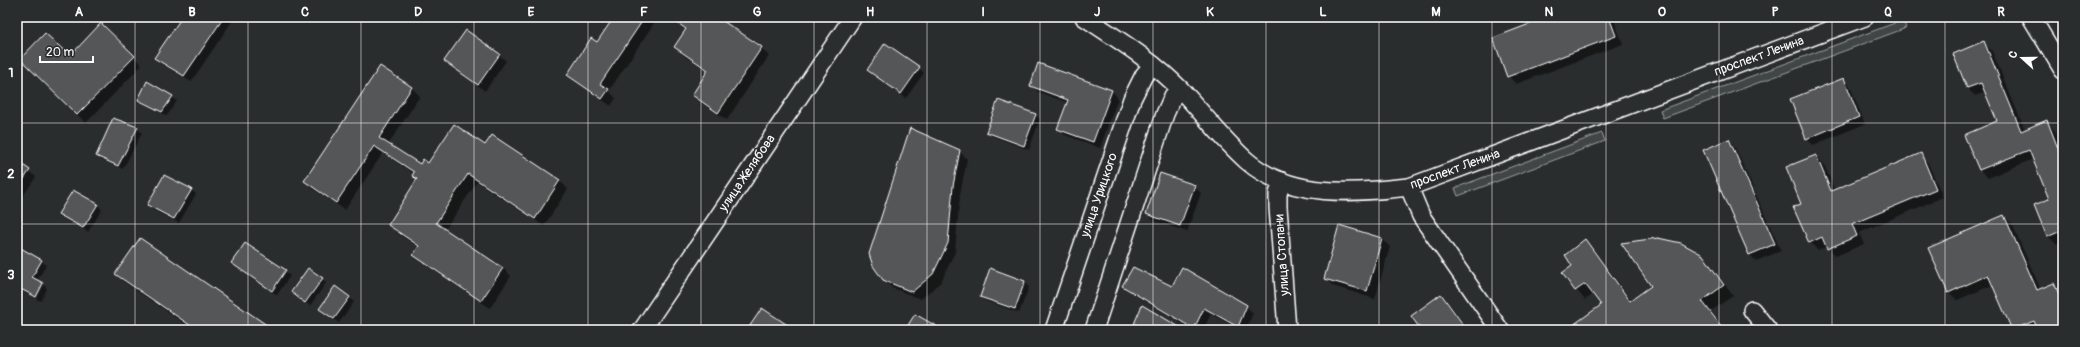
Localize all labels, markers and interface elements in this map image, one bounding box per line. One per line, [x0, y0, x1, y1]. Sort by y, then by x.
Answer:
text: A [75, 4, 84, 20]
text: B [188, 4, 196, 20]
text: C [301, 4, 309, 20]
text: D [414, 4, 422, 20]
text: E [528, 4, 535, 20]
text: F [640, 4, 648, 20]
text: G [753, 4, 762, 20]
text: H [866, 4, 874, 20]
text: I [981, 4, 985, 20]
text: J [1094, 4, 1100, 20]
text: K [1206, 4, 1214, 20]
text: L [1319, 4, 1327, 20]
text: M [1431, 4, 1441, 20]
text: N [1545, 4, 1554, 20]
text: O [1658, 4, 1667, 20]
text: P [1771, 4, 1779, 20]
text: Q [1884, 4, 1892, 20]
text: R [1997, 4, 2005, 20]
street label: проспект Ленина [1712, 32, 1806, 80]
scale bar [40, 38, 93, 64]
north arrow [2002, 38, 2042, 78]
text: 20 m [46, 45, 75, 60]
text: С [2006, 49, 2020, 60]
text: 1 [8, 65, 14, 81]
street label: улица Желябова [715, 132, 779, 215]
street label: проспект Ленина [1408, 145, 1502, 193]
street label: улица Урицкого [1077, 151, 1121, 240]
text: 2 [7, 166, 15, 182]
street label: улица Стопани [1271, 214, 1293, 297]
text: 3 [7, 267, 15, 283]

